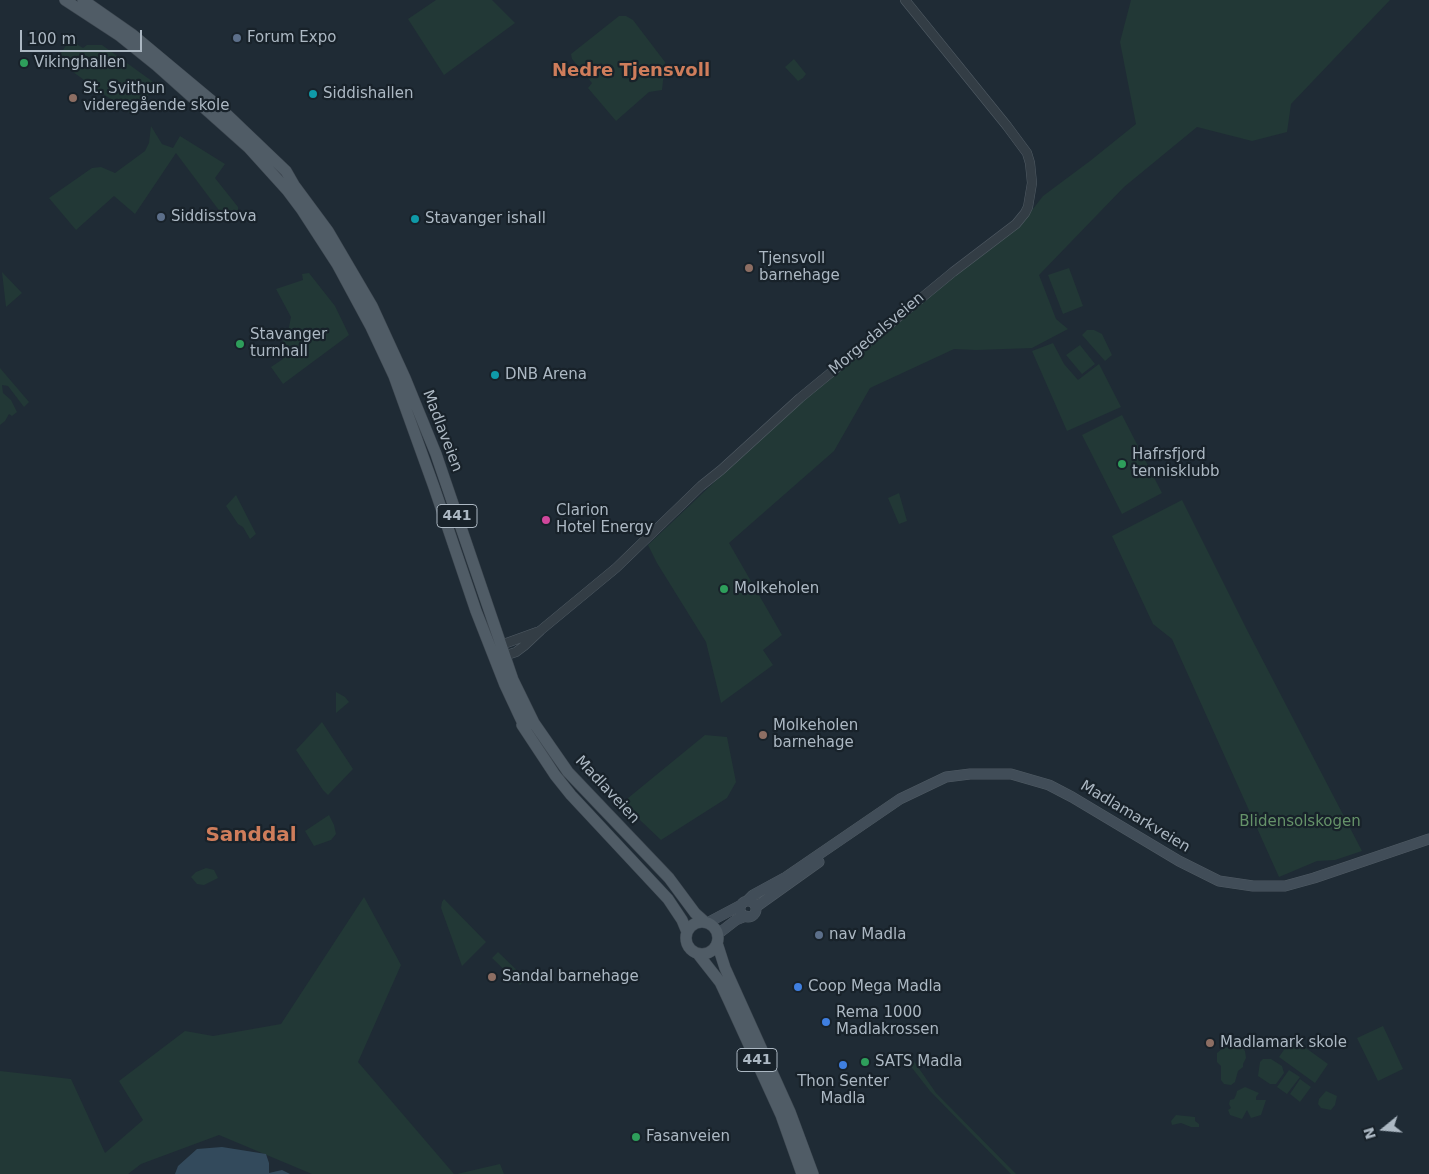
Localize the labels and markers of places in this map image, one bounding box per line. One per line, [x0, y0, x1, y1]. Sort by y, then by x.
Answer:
place label: Forum Expo [247, 29, 336, 47]
marker: Forum Expo [231, 32, 243, 44]
place label: Vikinghallen [34, 54, 126, 72]
marker: Vikinghallen [18, 57, 30, 69]
place label: St. Svithun videregående skole [83, 80, 229, 115]
place label: Siddishallen [323, 85, 413, 103]
marker: Siddishallen [307, 88, 319, 100]
marker: St. Svithun videregående skole [67, 92, 79, 104]
place label: Siddisstova [171, 208, 257, 226]
place label: Stavanger ishall [425, 210, 546, 228]
marker: Siddisstova [155, 211, 167, 223]
marker: Stavanger ishall [409, 213, 421, 225]
place label: Tjensvoll barnehage [759, 250, 840, 285]
marker: Tjensvoll barnehage [743, 262, 755, 274]
place label: Stavanger turnhall [250, 326, 327, 361]
marker: Stavanger turnhall [234, 338, 246, 350]
place label: DNB Arena [505, 366, 587, 384]
marker: DNB Arena [489, 369, 501, 381]
place label: Hafrsfjord tennisklubb [1132, 446, 1220, 481]
marker: Hafrsfjord tennisklubb [1116, 458, 1128, 470]
place label: Clarion Hotel Energy [556, 502, 653, 537]
marker: Clarion Hotel Energy [540, 514, 552, 526]
place label: Molkeholen [734, 580, 819, 598]
marker: Molkeholen [718, 583, 730, 595]
place label: Molkeholen barnehage [773, 717, 858, 752]
marker: Molkeholen barnehage [757, 729, 769, 741]
place label: nav Madla [829, 926, 906, 944]
marker: nav Madla [813, 929, 825, 941]
place label: Sandal barnehage [502, 968, 639, 986]
marker: Sandal barnehage [486, 971, 498, 983]
place label: Coop Mega Madla [808, 978, 942, 996]
marker: Coop Mega Madla [792, 981, 804, 993]
place label: Rema 1000 Madlakrossen [836, 1004, 939, 1039]
marker: Rema 1000 Madlakrossen [820, 1016, 832, 1028]
place label: Madlamark skole [1220, 1034, 1347, 1052]
marker: Madlamark skole [1204, 1037, 1216, 1049]
place label: SATS Madla [875, 1053, 962, 1071]
marker: SATS Madla [859, 1056, 871, 1068]
marker: Thon Senter Madla [837, 1059, 849, 1071]
place label: Thon Senter Madla [797, 1073, 889, 1108]
place label: Fasanveien [646, 1128, 730, 1146]
marker: Fasanveien [630, 1131, 642, 1143]

